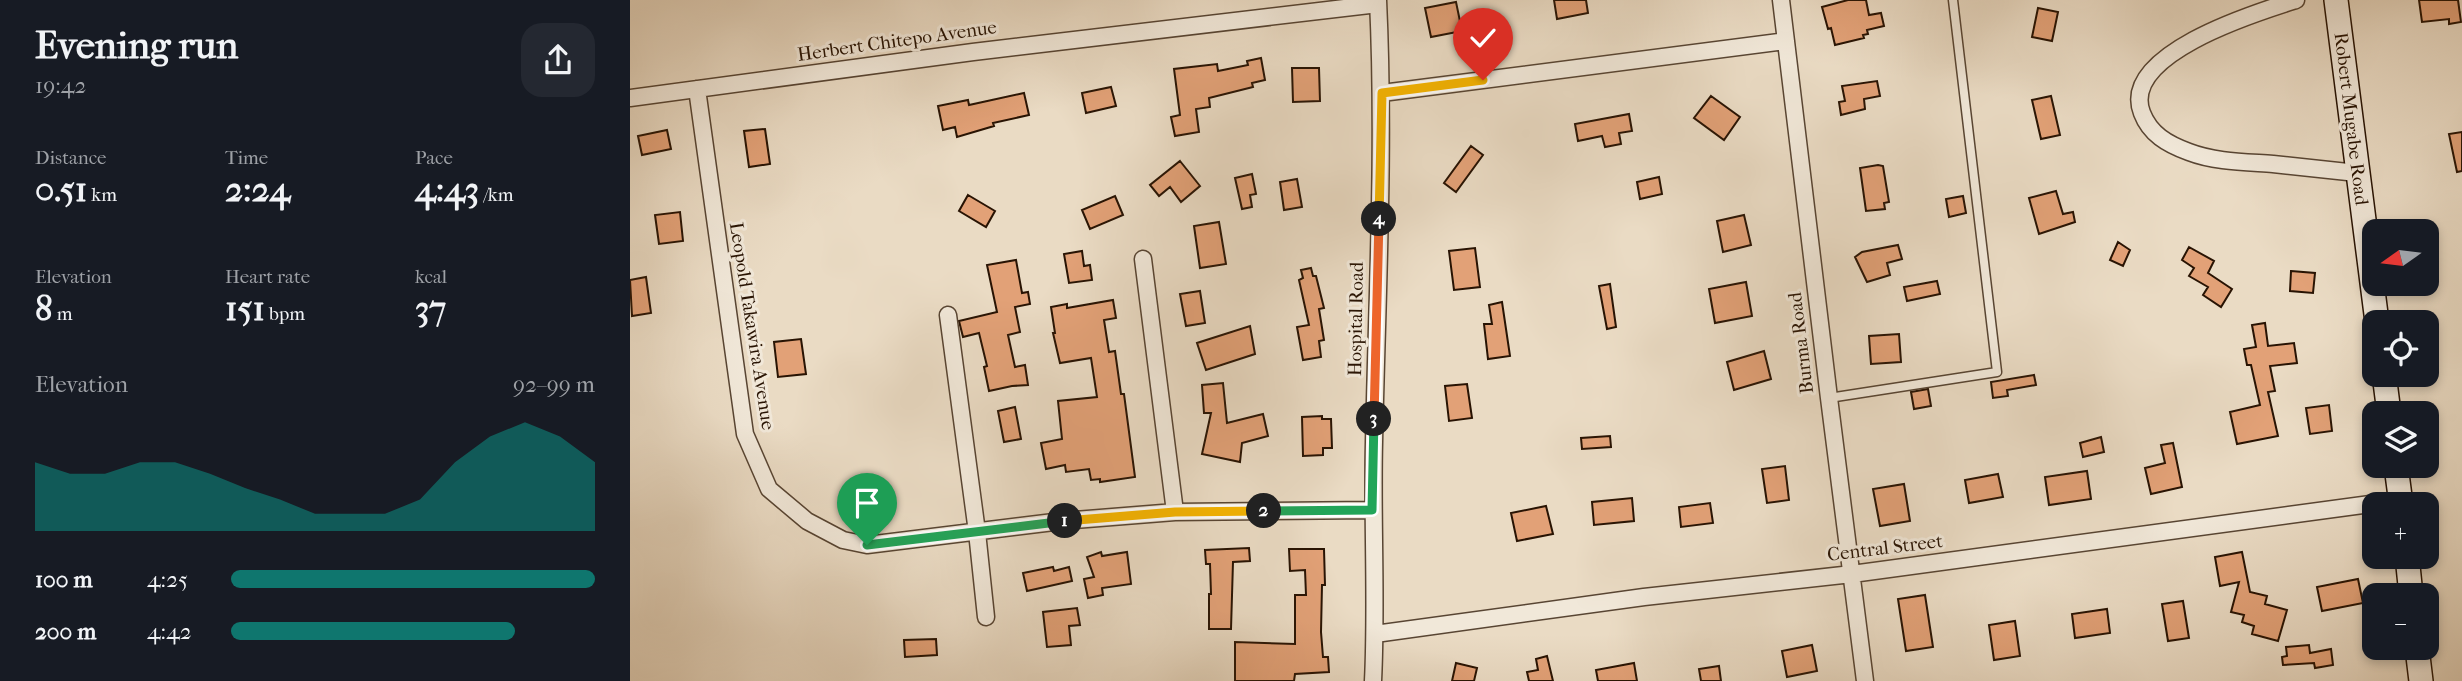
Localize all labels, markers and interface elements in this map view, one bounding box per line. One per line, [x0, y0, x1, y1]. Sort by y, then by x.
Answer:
pin [1453, 8, 1513, 80]
street label: Herbert Chitepo Avenue [796, 16, 998, 66]
icon: check [1464, 19, 1502, 57]
text: Evening run [35, 23, 238, 68]
button: share [521, 23, 595, 97]
street label: Robert Mugabe Road [2329, 31, 2373, 207]
text: 19:42 [35, 72, 86, 99]
text: Distance [35, 147, 106, 169]
text: Time [225, 147, 268, 169]
text: Pace [415, 147, 453, 169]
text: 0.51 [35, 169, 87, 210]
text: 2:24 [225, 169, 290, 210]
text: 4:43 [415, 169, 479, 210]
text: km [87, 184, 117, 206]
text: /km [479, 184, 513, 206]
pin: 4 [1362, 202, 1396, 236]
text: 4 [1373, 207, 1384, 229]
north arrow [2362, 219, 2440, 296]
map controls [2362, 219, 2439, 660]
street label: Leopold Takawira Avenue [725, 221, 779, 431]
street label: Hospital Road [1344, 261, 1368, 376]
text: Elevation [35, 266, 112, 288]
text: Heart rate [225, 266, 310, 288]
text: kcal [415, 266, 447, 288]
text: 8 [35, 288, 53, 329]
text: 151 [225, 288, 265, 329]
text: 37 [415, 288, 446, 329]
street label: Burma Road [1784, 290, 1818, 395]
text: m [53, 303, 72, 325]
text: bpm [265, 303, 305, 325]
button: locate [2362, 310, 2439, 387]
text: Elevation [35, 371, 128, 398]
text: 92–99 m [513, 371, 595, 398]
button: layers [2362, 401, 2439, 478]
pin: 3 [1356, 402, 1392, 436]
text: 3 [1370, 407, 1377, 429]
pin [837, 473, 897, 545]
icon: arrive [848, 484, 886, 522]
button: + [2362, 492, 2439, 569]
pin: 2 [1246, 494, 1282, 528]
text: 2 [1259, 499, 1268, 521]
pin: 1 [1048, 504, 1082, 538]
text: 1 [1061, 509, 1068, 531]
street label: Central Street [1826, 530, 1944, 566]
text: 100 m [35, 566, 93, 593]
text: 4:25 [147, 566, 188, 593]
button: − [2362, 583, 2439, 660]
text: 200 m [35, 618, 96, 645]
text: 4:42 [147, 618, 192, 645]

